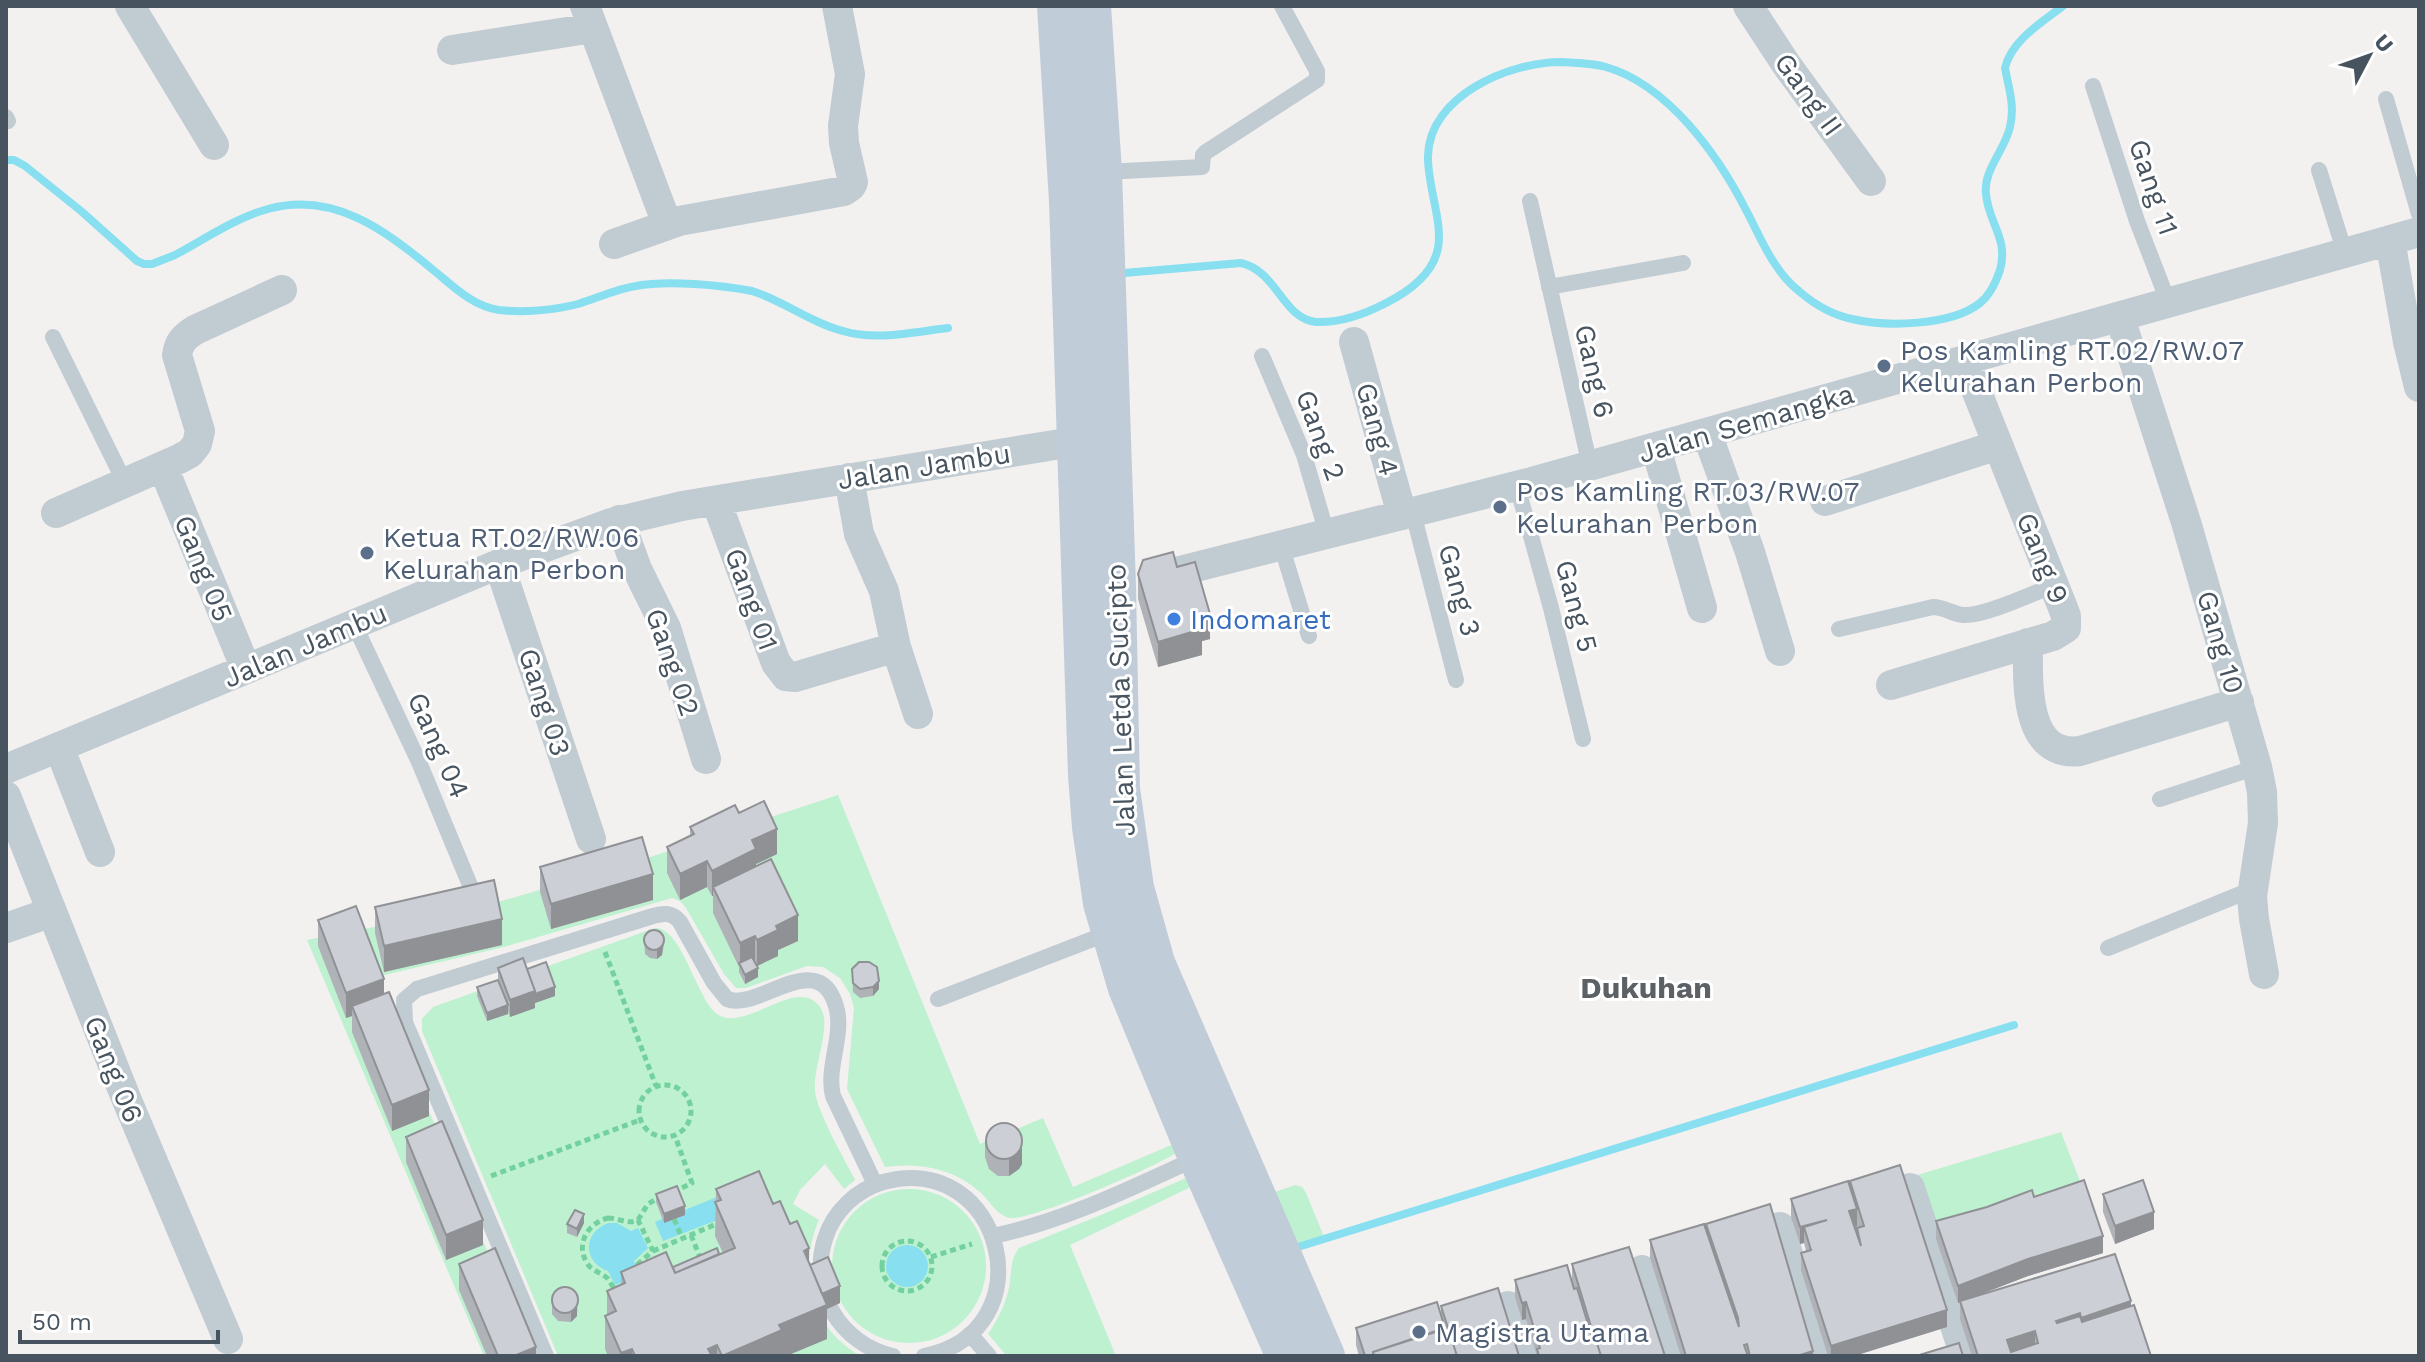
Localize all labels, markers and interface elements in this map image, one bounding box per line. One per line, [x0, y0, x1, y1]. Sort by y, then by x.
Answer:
north arrow [2329, 16, 2409, 96]
text: U [2369, 29, 2398, 57]
street label: Gang II [1767, 46, 1850, 142]
street label: Gang 11 [2122, 135, 2185, 239]
street label: Gang 6 [1568, 321, 1621, 421]
place label: Pos Kamling RT.02/RW.07 Kelurahan Perbon [1900, 334, 2244, 399]
marker: Pos Kamling RT.02/RW.07 Kelurahan Perbon [1875, 357, 1893, 375]
street label: Jalan Semangka [1634, 377, 1858, 470]
street label: Gang 4 [1349, 379, 1406, 479]
street label: Gang 2 [1289, 385, 1352, 485]
street label: Jalan Jambu [835, 437, 1013, 496]
place label: Pos Kamling RT.03/RW.07 Kelurahan Perbon [1516, 475, 1859, 540]
marker: Pos Kamling RT.03/RW.07 Kelurahan Perbon [1491, 498, 1509, 516]
street label: Gang 9 [2009, 508, 2076, 608]
street label: Gang 05 [167, 510, 240, 626]
place label: Ketua RT.02/RW.06 Kelurahan Perbon [383, 521, 639, 586]
street label: Gang 3 [1431, 540, 1488, 640]
marker: Ketua RT.02/RW.06 Kelurahan Perbon [358, 544, 376, 562]
street label: Gang 01 [718, 544, 785, 655]
street label: Gang 5 [1548, 556, 1605, 656]
street label: Jalan Letda Sucipto [1099, 563, 1142, 837]
street label: Gang 10 [2190, 587, 2251, 697]
street label: Jalan Jambu [218, 596, 392, 695]
place label: Indomaret [1190, 603, 1331, 636]
street label: Gang 02 [639, 604, 706, 720]
marker: Indomaret [1165, 610, 1183, 628]
street label: Gang 03 [512, 644, 577, 760]
street label: Gang 04 [401, 687, 476, 803]
district label: Dukuhan [1580, 970, 1712, 1005]
street label: Gang 06 [77, 1011, 150, 1127]
scale bar [20, 1294, 218, 1344]
text: 50 m [32, 1308, 92, 1336]
place label: Magistra Utama [1435, 1316, 1649, 1349]
marker: Magistra Utama [1410, 1323, 1428, 1341]

